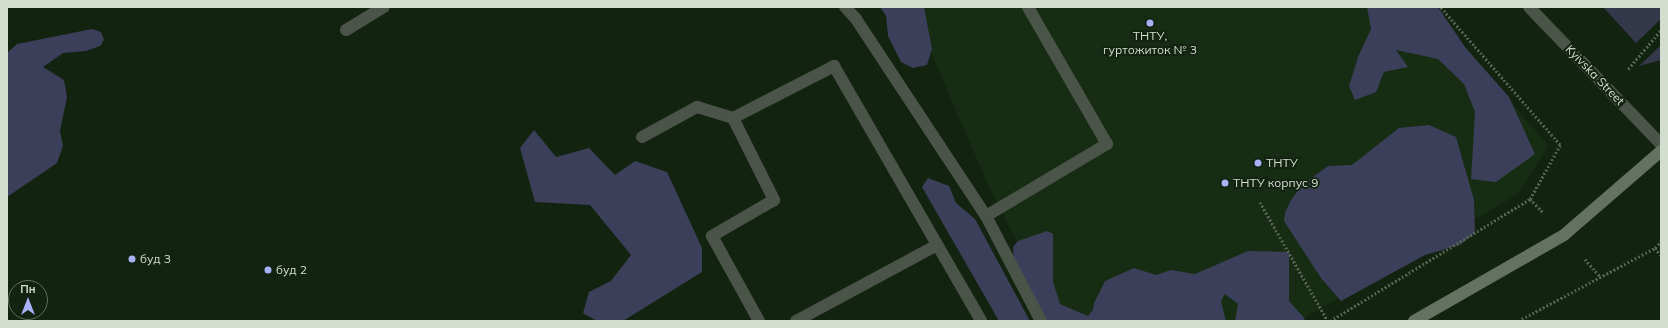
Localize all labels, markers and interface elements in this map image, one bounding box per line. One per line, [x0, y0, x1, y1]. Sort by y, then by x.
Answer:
marker: ТНТУ, гуртожиток № 3 [1145, 18, 1155, 28]
place label: ТНТУ, гуртожиток № 3 [1103, 29, 1197, 57]
street label: Kyivska Street [1563, 42, 1627, 108]
place label: ТНТУ [1266, 156, 1298, 170]
marker: ТНТУ [1253, 158, 1263, 168]
place label: ТНТУ корпус 9 [1233, 176, 1318, 190]
marker: ТНТУ корпус 9 [1220, 178, 1230, 188]
place label: буд 3 [140, 252, 171, 266]
marker: буд 3 [127, 254, 137, 264]
place label: буд 2 [276, 263, 307, 277]
marker: буд 2 [263, 265, 273, 275]
north arrow [8, 280, 48, 320]
text: Пн [20, 282, 36, 296]

